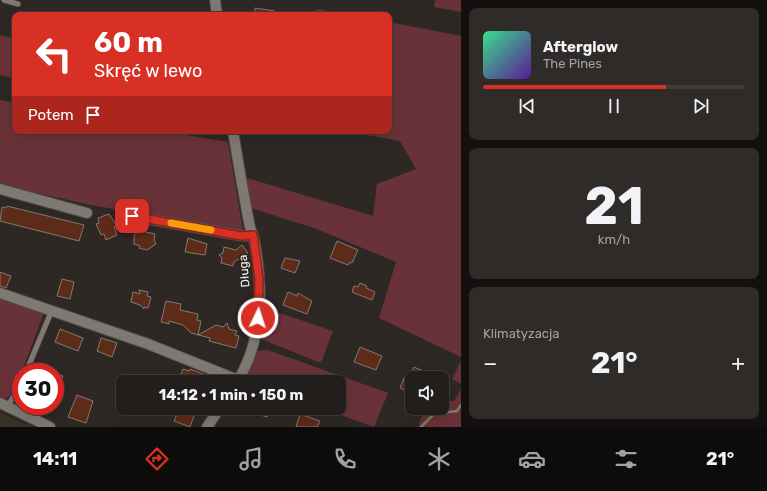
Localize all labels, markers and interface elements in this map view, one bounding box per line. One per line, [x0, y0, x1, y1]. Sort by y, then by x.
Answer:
text: 60 m [94, 26, 163, 59]
icon: left [28, 28, 80, 80]
text: Afterglow [543, 38, 618, 56]
text: The Pines [543, 56, 602, 71]
text: Skręć w lewo [94, 60, 202, 82]
icon: previous [516, 95, 538, 117]
icon: pause [603, 95, 625, 117]
icon: next [690, 95, 712, 117]
icon: arrive [82, 104, 104, 126]
text: Potem [28, 106, 74, 124]
text: 21 [584, 175, 644, 237]
pin [115, 199, 149, 233]
icon: arrive [121, 205, 143, 227]
text: km/h [598, 232, 630, 247]
street label: Długa [236, 254, 252, 288]
position arrow [237, 297, 279, 339]
text: Klimatyzacja [483, 326, 559, 341]
text: 21° [591, 345, 638, 381]
text: − [483, 350, 497, 377]
text: + [731, 350, 745, 377]
speed limit sign: 30 [12, 363, 64, 415]
map controls [405, 371, 449, 415]
button: sound [405, 371, 449, 415]
text: 14:12 · 1 min · 150 m [159, 386, 303, 404]
icon: directions [143, 445, 171, 473]
icon: music [237, 445, 265, 473]
icon: phone [331, 445, 359, 473]
icon: climate [425, 445, 453, 473]
icon: car [518, 445, 546, 473]
icon: filters [612, 445, 640, 473]
text: 14:11 [33, 448, 77, 470]
text: 21° [706, 448, 734, 470]

